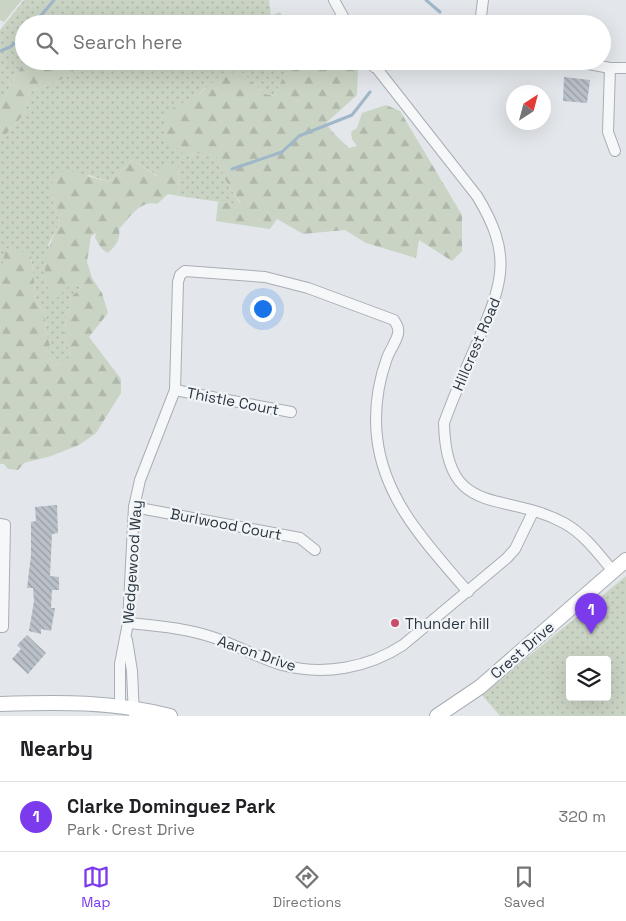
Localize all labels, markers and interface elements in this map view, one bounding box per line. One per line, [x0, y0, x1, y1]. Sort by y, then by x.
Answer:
search box [15, 15, 611, 70]
icon: search [33, 29, 61, 57]
text: Search here [73, 30, 183, 55]
north arrow [506, 85, 551, 130]
street label: Hillcrest Road [448, 295, 504, 393]
your location [250, 296, 276, 322]
street label: Thistle Court [185, 383, 281, 419]
street label: Wedgewood Way [118, 499, 146, 625]
street label: Burlwood Court [169, 504, 283, 544]
pin: 1 [575, 593, 607, 634]
place label: Thunder hill [405, 614, 490, 633]
marker: Thunder hill [389, 617, 401, 629]
street label: Crest Drive [486, 617, 558, 683]
street label: Aaron Drive [215, 631, 299, 675]
map controls [566, 656, 611, 701]
button: layers [566, 656, 611, 701]
text: Nearby [20, 735, 93, 762]
text: Clarke Dominguez Park [67, 794, 276, 819]
text: 1 [32, 806, 40, 827]
text: 320 m [559, 806, 606, 827]
text: Park · Crest Drive [67, 819, 195, 840]
tab: Map [81, 863, 110, 911]
tab: Directions [273, 863, 341, 911]
tab: Saved [504, 863, 545, 911]

